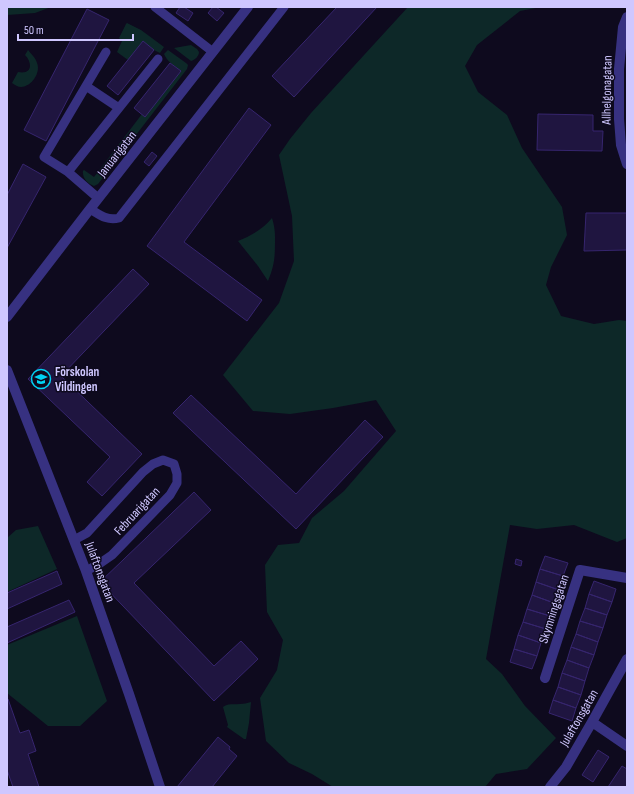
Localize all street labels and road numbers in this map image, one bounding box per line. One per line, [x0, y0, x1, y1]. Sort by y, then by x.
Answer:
street label: Allhelgonagatan [598, 55, 616, 126]
street label: Januarigatan [93, 128, 140, 181]
street label: Februarigatan [111, 484, 163, 538]
street label: Julaftonsgatan [81, 539, 118, 604]
street label: Skymningsgatan [535, 572, 573, 646]
street label: Julaftonsgatan [556, 687, 602, 750]

